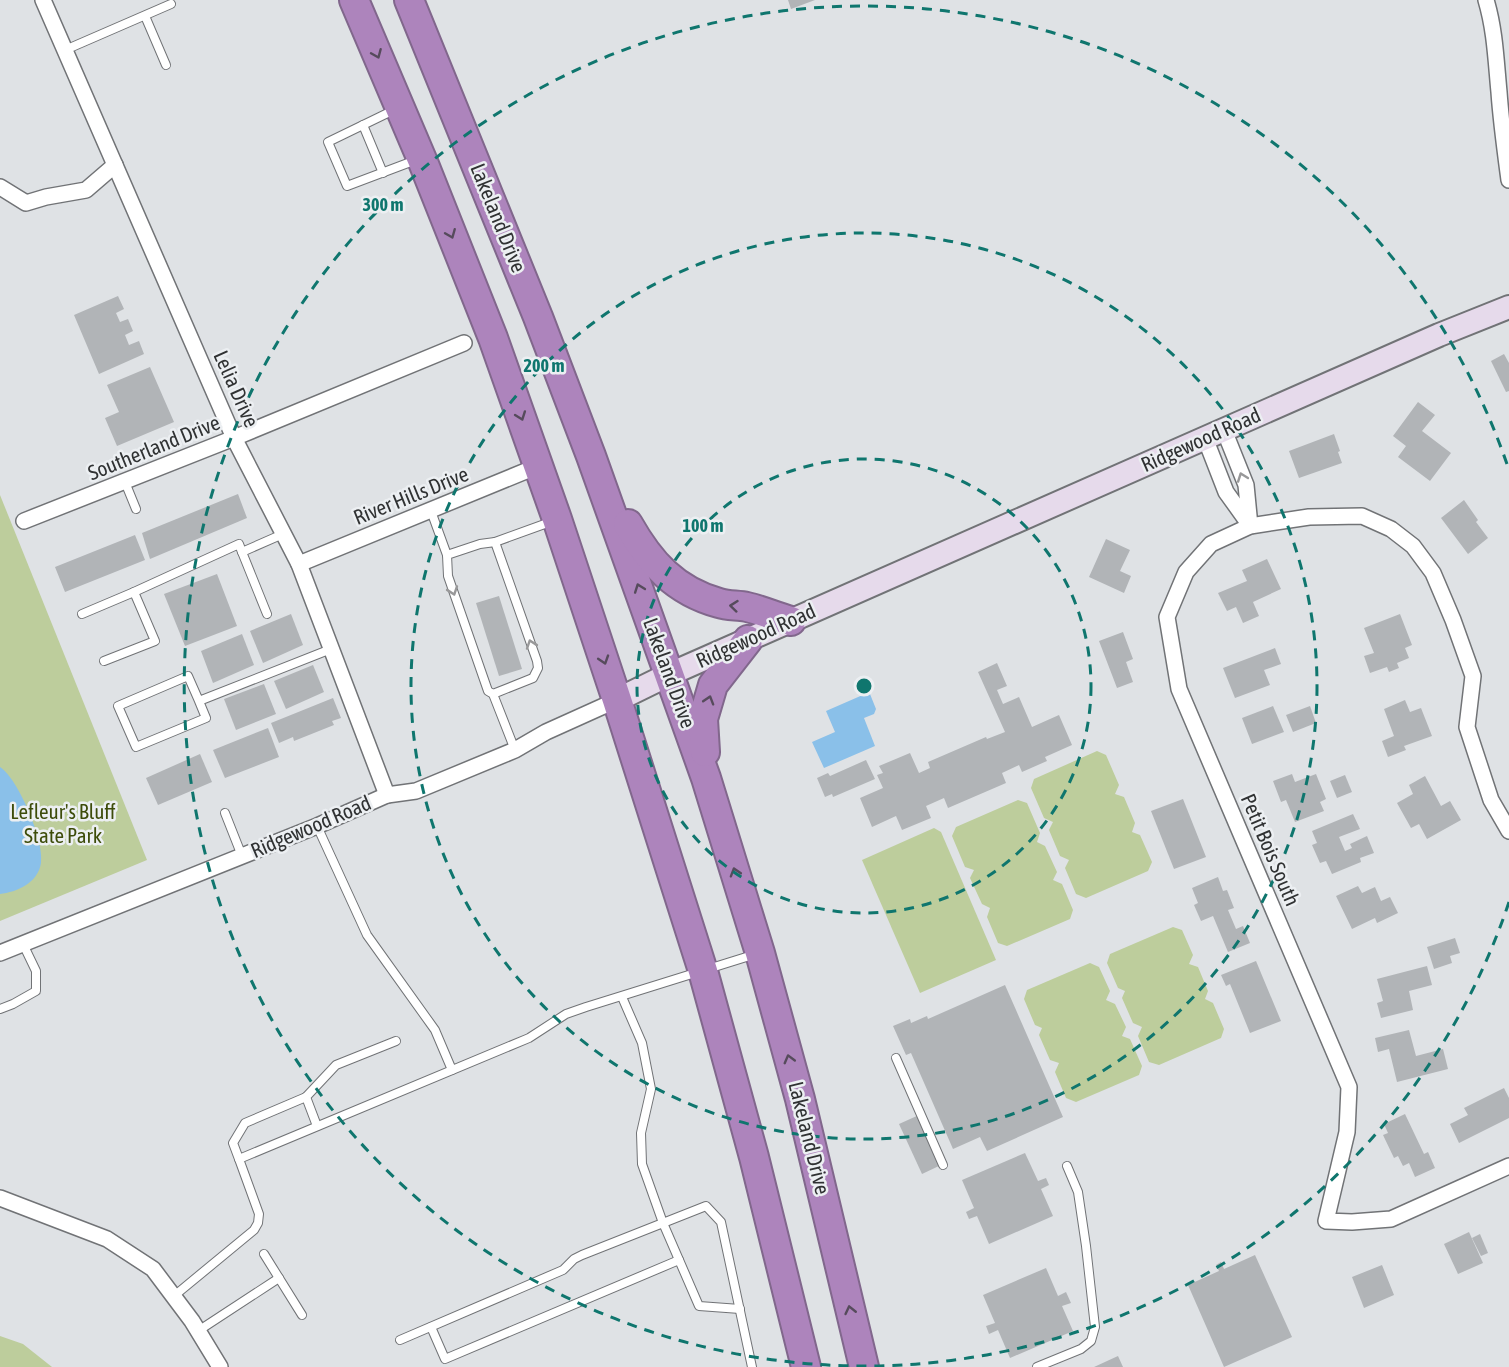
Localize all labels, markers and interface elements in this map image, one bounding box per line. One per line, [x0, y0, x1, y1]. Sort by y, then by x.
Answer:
one-way arrow [370, 48, 382, 59]
street label: Lakeland Drive [466, 160, 532, 276]
text: 300 m [363, 194, 403, 215]
one-way arrow [444, 228, 457, 239]
street label: Lelia Drive [209, 346, 264, 431]
text: 200 m [524, 355, 564, 376]
street label: Ridgewood Road [1137, 402, 1264, 476]
street label: Southerland Drive [84, 410, 223, 484]
one-way arrow [513, 410, 526, 421]
street label: River Hills Drive [350, 461, 471, 529]
one-way arrow [1237, 472, 1250, 483]
text: 100 m [683, 515, 723, 536]
one-way arrow [633, 583, 646, 594]
one-way arrow [446, 585, 458, 596]
street label: Ridgewood Road [692, 598, 819, 672]
one-way arrow [730, 600, 739, 613]
street label: Lakeland Drive [639, 614, 701, 731]
one-way arrow [526, 639, 539, 650]
one-way arrow [597, 654, 609, 665]
centre of rings [854, 676, 874, 696]
one-way arrow [701, 695, 714, 706]
street label: Ridgewood Road [247, 790, 374, 862]
street label: Petit Bois South [1237, 790, 1305, 909]
park label: Lefleur's Bluff State Park [10, 799, 116, 847]
one-way arrow [730, 867, 742, 878]
one-way arrow [784, 1055, 796, 1065]
street label: Lakeland Drive [784, 1079, 836, 1197]
one-way arrow [845, 1305, 858, 1315]

